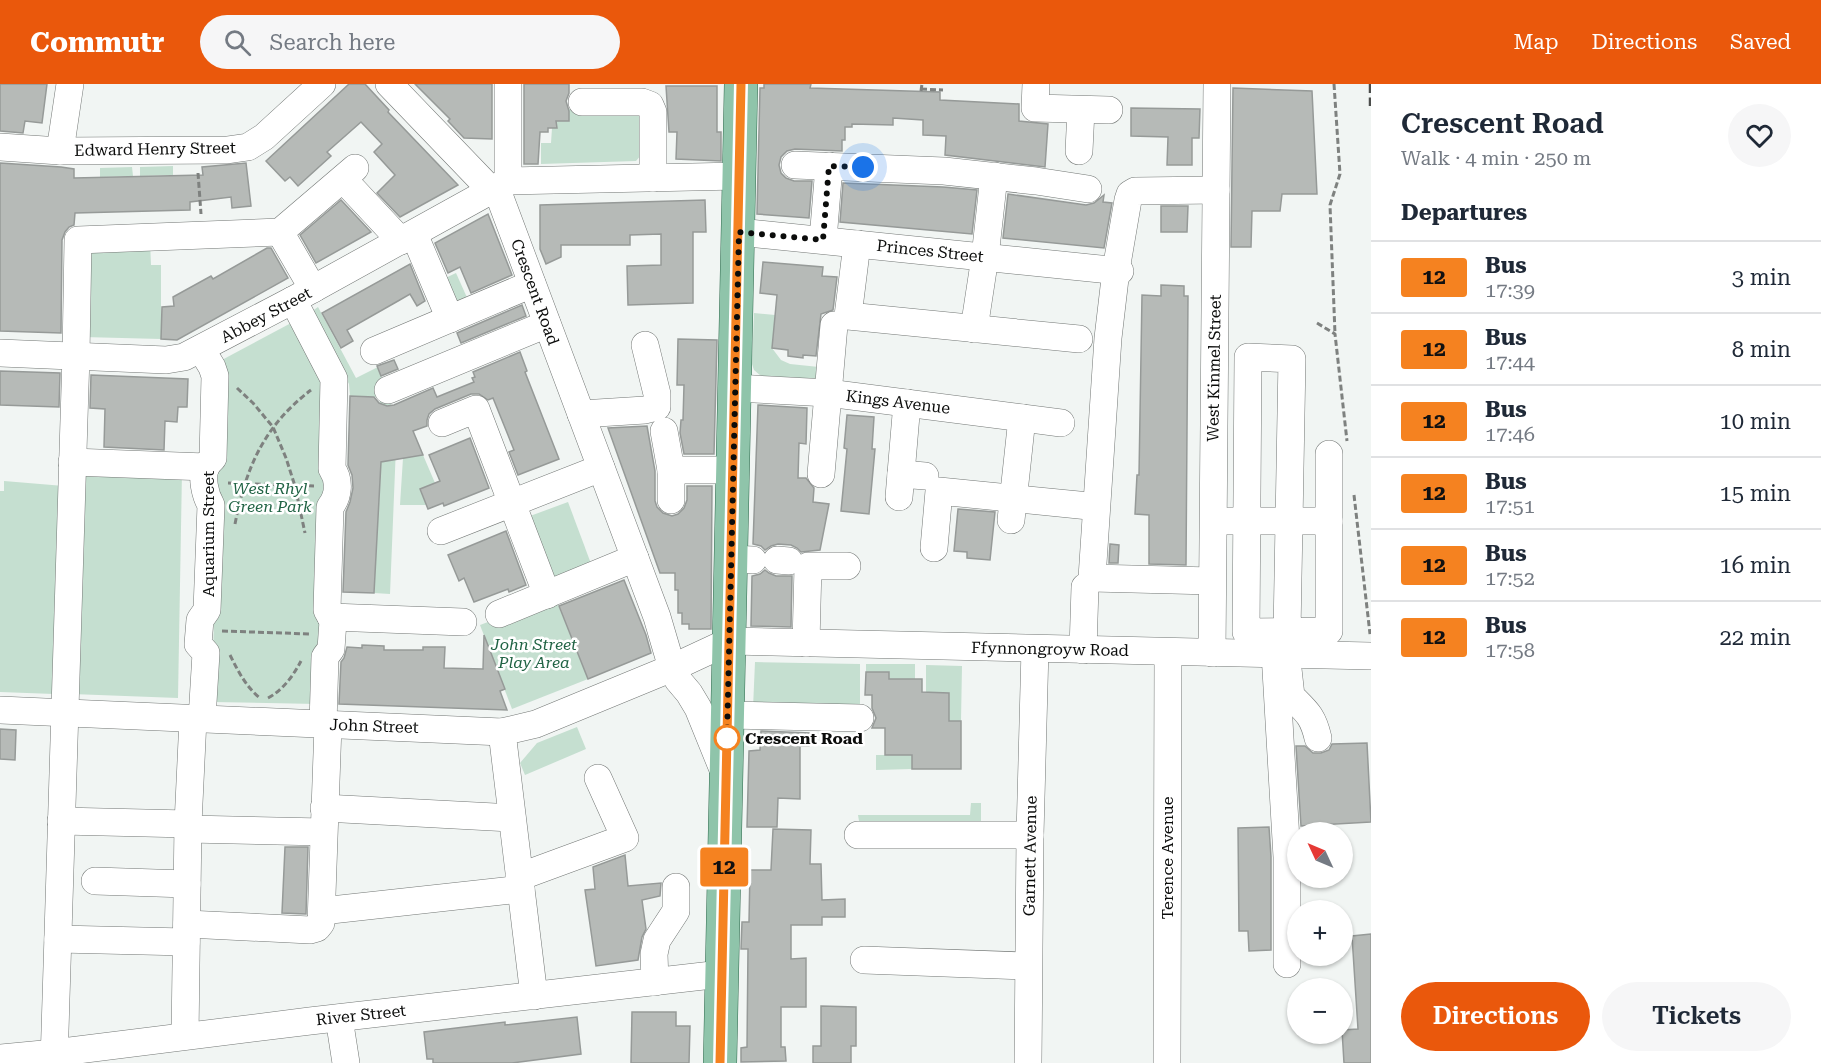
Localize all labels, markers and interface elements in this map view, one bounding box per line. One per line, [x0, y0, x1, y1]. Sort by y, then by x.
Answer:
search box [200, 15, 620, 69]
text: Commutr [30, 26, 164, 59]
icon: search [221, 26, 254, 59]
text: Search here [269, 30, 395, 55]
text: Map [1514, 30, 1558, 54]
text: Directions [1591, 30, 1697, 54]
text: Saved [1730, 30, 1791, 54]
button: heart [1728, 104, 1791, 167]
text: Crescent Road [1401, 107, 1604, 140]
street label: Edward Henry Street [74, 138, 236, 160]
text: Walk · 4 min · 250 m [1401, 146, 1591, 170]
your location [848, 152, 878, 182]
text: Departures [1401, 200, 1527, 225]
street label: Crescent Road [507, 236, 563, 348]
street label: Princes Street [875, 236, 985, 266]
text: Bus [1485, 253, 1527, 278]
text: 12 [1422, 265, 1446, 289]
text: 3 min [1732, 265, 1791, 290]
text: 17:39 [1485, 278, 1535, 302]
street label: Abbey Street [217, 283, 315, 347]
street label: West Kinmel Street [1203, 294, 1225, 442]
text: Bus [1485, 325, 1527, 350]
text: 12 [1422, 337, 1446, 361]
text: 8 min [1732, 337, 1791, 362]
text: 17:44 [1485, 350, 1535, 374]
street label: Kings Avenue [845, 386, 952, 418]
text: Bus [1485, 397, 1527, 422]
text: 12 [1422, 409, 1446, 433]
text: 10 min [1720, 409, 1791, 434]
text: 17:46 [1485, 422, 1535, 446]
text: Bus [1485, 469, 1527, 494]
street label: Aquarium Street [199, 471, 218, 597]
park label: West Rhyl Green Park [228, 479, 312, 516]
text: 12 [1422, 481, 1446, 505]
text: 15 min [1720, 481, 1791, 506]
text: 17:51 [1485, 494, 1535, 518]
text: Bus [1485, 541, 1527, 566]
text: 12 [1422, 553, 1446, 577]
text: 16 min [1720, 553, 1791, 578]
text: 17:52 [1485, 566, 1535, 590]
text: Bus [1485, 613, 1527, 638]
text: 12 [1422, 625, 1446, 649]
text: 22 min [1720, 625, 1791, 650]
park label: John Street Play Area [490, 635, 577, 672]
street label: Ffynnongroyw Road [971, 638, 1129, 660]
text: 17:58 [1485, 638, 1535, 662]
street label: John Street [329, 715, 419, 737]
marker: Crescent Road [714, 725, 740, 751]
place label: Crescent Road [745, 729, 863, 748]
street label: Garnett Avenue [1019, 795, 1041, 916]
street label: Terence Avenue [1158, 796, 1177, 920]
north arrow [1287, 822, 1353, 888]
map controls [1287, 822, 1353, 1044]
line badge: 12 [697, 848, 751, 886]
text: 12 [712, 855, 736, 879]
button: + [1287, 900, 1353, 966]
button: − [1287, 978, 1353, 1044]
button: Directions [1401, 982, 1590, 1051]
button: Tickets [1602, 982, 1791, 1051]
street label: River Street [315, 1001, 407, 1029]

